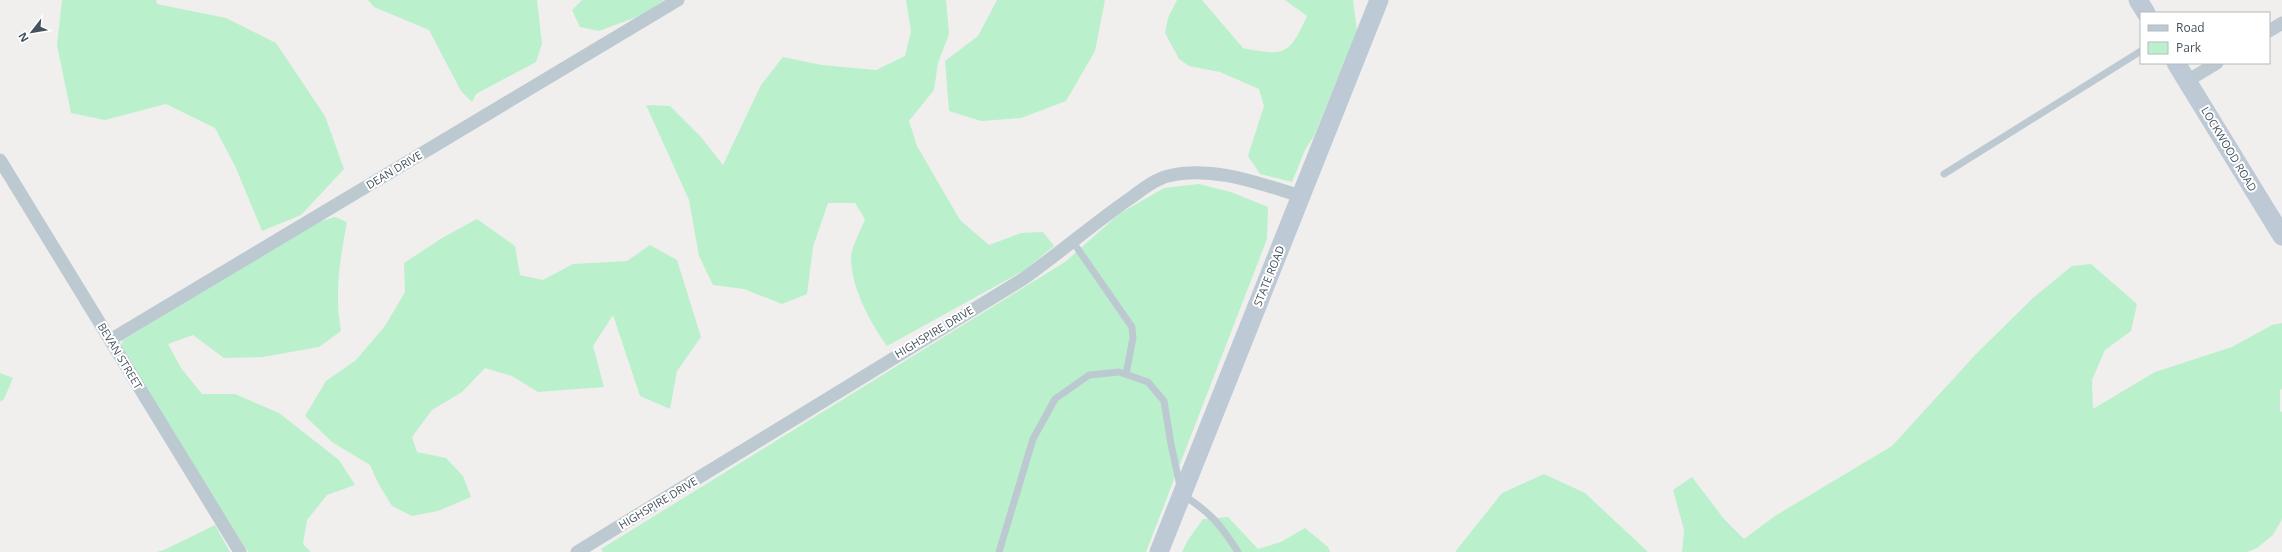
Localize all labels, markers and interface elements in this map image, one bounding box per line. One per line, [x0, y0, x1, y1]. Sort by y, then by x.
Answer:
north arrow [12, 12, 52, 52]
legend [2140, 12, 2270, 64]
text: Road [2176, 19, 2205, 36]
text: N [14, 30, 32, 45]
text: Park [2176, 39, 2202, 56]
street label: LOCKWOOD ROAD [2198, 104, 2261, 194]
street label: DEAN DRIVE [363, 147, 424, 192]
street label: STATE ROAD [1250, 243, 1288, 308]
street label: HIGHSPIRE DRIVE [892, 302, 976, 361]
street label: BEVAN STREET [95, 320, 146, 392]
street label: HIGHSPIRE DRIVE [616, 473, 700, 532]

